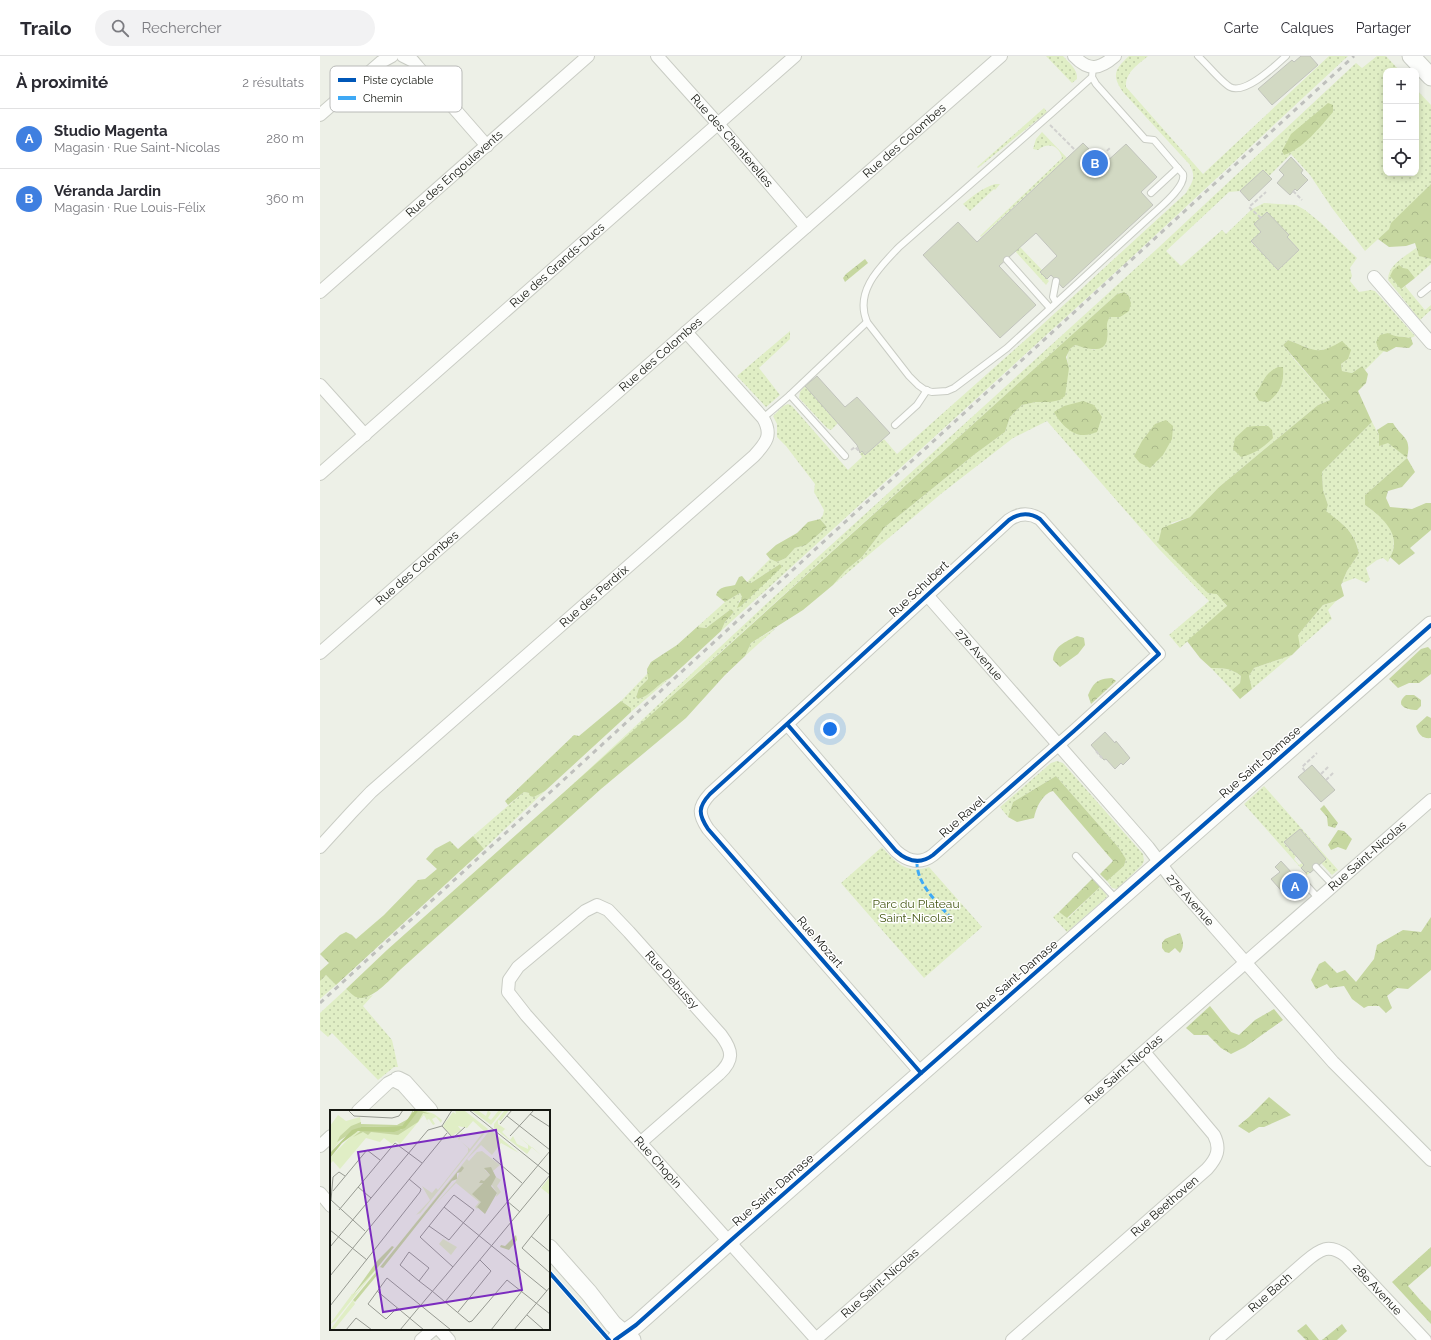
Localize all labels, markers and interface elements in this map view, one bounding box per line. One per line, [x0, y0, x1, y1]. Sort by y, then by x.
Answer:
search box [95, 10, 375, 46]
text: Trailo [20, 17, 71, 39]
icon: search [109, 17, 131, 39]
text: Rechercher [141, 19, 222, 37]
text: Carte [1224, 20, 1259, 36]
text: Calques [1281, 20, 1334, 36]
text: Partager [1356, 20, 1411, 36]
legend [330, 66, 462, 112]
map controls [1383, 68, 1419, 176]
button: + [1383, 68, 1419, 104]
text: À proximité [16, 72, 108, 92]
text: Piste cyclable [363, 74, 434, 87]
text: 2 résultats [242, 75, 304, 90]
street label: Rue des Chanterelles [688, 91, 776, 190]
text: Chemin [363, 92, 402, 105]
street label: Rue des Colombes [860, 101, 949, 181]
button: − [1383, 104, 1419, 140]
text: Studio Magenta [54, 122, 168, 140]
street label: Rue des Engoulevents [403, 127, 506, 220]
text: A [25, 131, 33, 146]
text: 280 m [266, 131, 304, 146]
text: Magasin · Rue Saint-Nicolas [54, 140, 220, 155]
button: locate [1383, 140, 1419, 176]
pin: B [1082, 148, 1108, 178]
text: Véranda Jardin [54, 182, 161, 200]
text: B [25, 191, 33, 206]
text: 360 m [266, 191, 304, 206]
text: Magasin · Rue Louis-Félix [54, 200, 206, 215]
street label: Rue des Grands-Ducs [507, 220, 607, 311]
street label: Rue des Colombes [616, 314, 705, 394]
street label: Rue des Colombes [373, 528, 461, 608]
street label: Rue Schubert [887, 558, 951, 620]
street label: Rue des Perdrix [557, 562, 632, 630]
street label: 27e Avenue [953, 626, 1006, 683]
your location [820, 719, 840, 739]
street label: Rue Saint-Damase [1217, 723, 1303, 801]
street label: Rue Ravel [936, 793, 988, 841]
street label: Rue Saint-Nicolas [1326, 818, 1409, 894]
street label: 27e Avenue [1164, 871, 1217, 929]
pin: A [1282, 871, 1308, 901]
park label: Parc du Plateau Saint-Nicolas [872, 897, 960, 925]
street label: Rue Mozart [794, 914, 846, 970]
street label: Rue Saint-Damase [974, 937, 1060, 1015]
street label: Rue Debussy [642, 948, 702, 1012]
street label: Rue Saint-Nicolas [1082, 1032, 1165, 1107]
inset map [330, 1110, 550, 1330]
street label: Rue Chopin [631, 1134, 685, 1191]
street label: Rue Saint-Damase [730, 1151, 816, 1229]
street label: Rue Beethoven [1128, 1173, 1201, 1240]
street label: Rue Saint-Nicolas [838, 1245, 922, 1321]
street label: 28e Avenue [1350, 1261, 1405, 1318]
street label: Rue Bach [1246, 1270, 1295, 1315]

